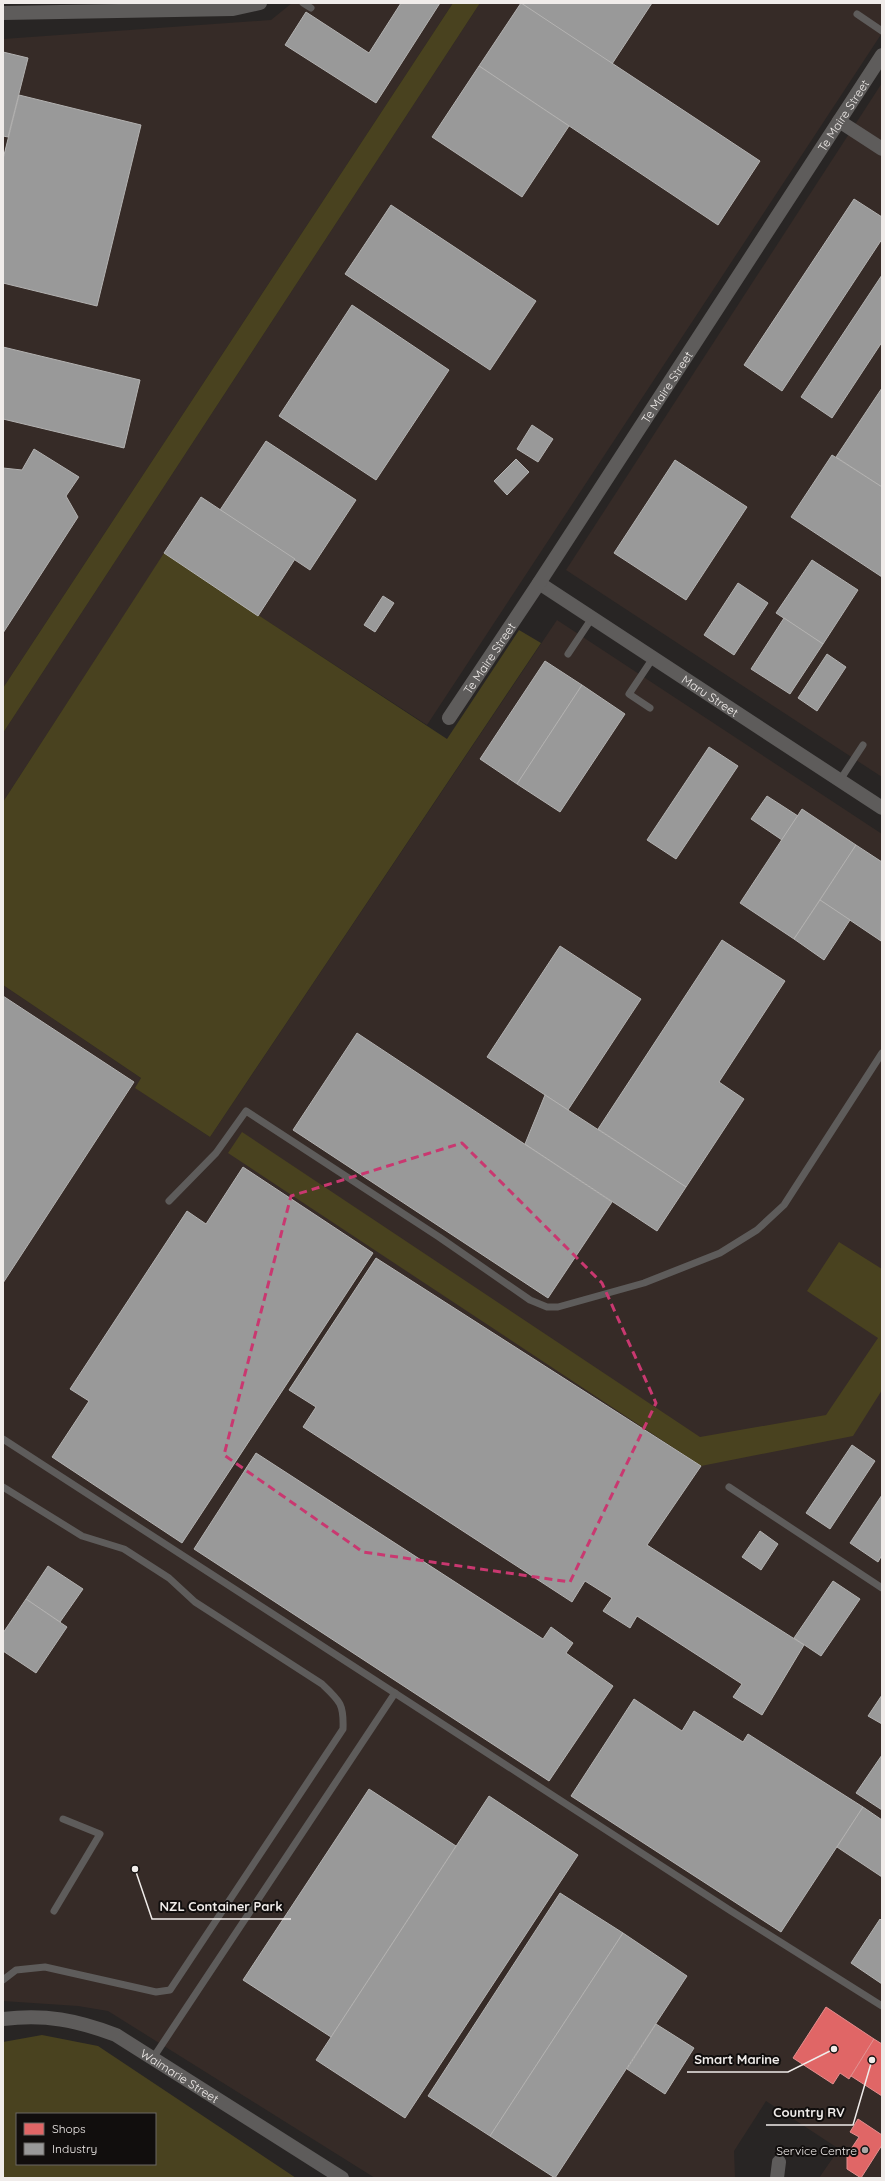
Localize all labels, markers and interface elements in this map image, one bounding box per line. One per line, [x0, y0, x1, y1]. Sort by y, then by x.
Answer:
street label: Te Maire Street [814, 76, 872, 154]
street label: Te Maire Street [637, 348, 695, 426]
street label: Te Maire Street [460, 619, 518, 697]
street label: Maru Street [679, 671, 742, 719]
callout: NZL Container Park [152, 1894, 291, 1919]
text: NZL Container Park [159, 1898, 283, 1914]
street label: Waimarie Street [138, 2045, 222, 2106]
callout: Smart Marine [687, 2047, 788, 2072]
text: Smart Marine [694, 2051, 780, 2067]
callout: Country RV [766, 2100, 853, 2125]
text: Country RV [773, 2104, 845, 2120]
legend [16, 2113, 156, 2165]
text: Shops [52, 2121, 86, 2136]
text: Industry [52, 2141, 97, 2156]
place label: Service Centre [776, 2143, 857, 2158]
marker: Service Centre [860, 2145, 870, 2155]

